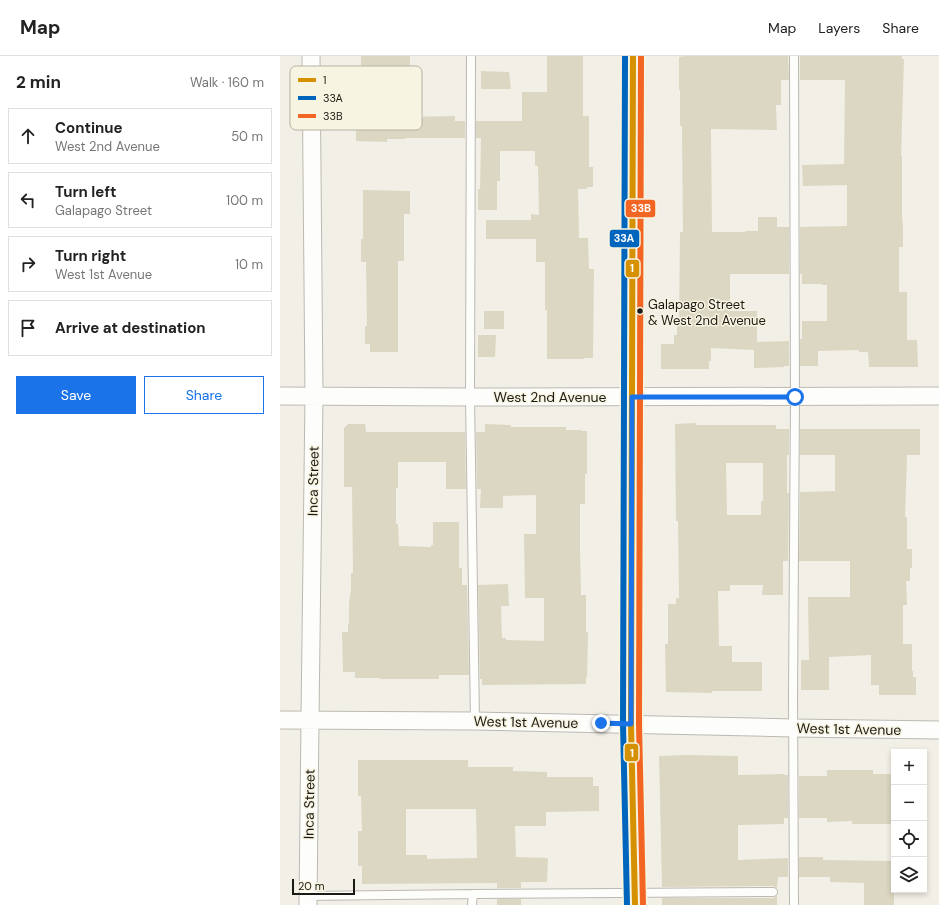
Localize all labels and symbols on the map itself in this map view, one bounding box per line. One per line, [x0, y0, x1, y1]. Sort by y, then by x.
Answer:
legend [290, 66, 422, 130]
text: 1 [323, 73, 326, 87]
text: 33A [323, 91, 343, 105]
text: 33B [323, 109, 343, 123]
line badge: 33B [625, 199, 656, 218]
text: 33B [631, 201, 651, 215]
line badge: 33A [609, 229, 640, 248]
text: 33A [614, 231, 635, 245]
line badge: 1 [625, 259, 640, 278]
text: 1 [630, 261, 634, 275]
place label: Galapago Street & West 2nd Avenue [648, 296, 766, 329]
marker: Galapago Street & West 2nd Avenue [635, 306, 645, 316]
street label: West 2nd Avenue [494, 388, 606, 406]
route start [786, 388, 804, 406]
street label: Inca Street [303, 446, 323, 516]
street label: West 1st Avenue [474, 712, 578, 732]
route end [592, 714, 610, 732]
street label: West 1st Avenue [797, 719, 901, 739]
line badge: 1 [624, 743, 639, 762]
text: 1 [630, 746, 634, 760]
street label: Inca Street [299, 769, 319, 839]
scale bar [292, 877, 355, 896]

